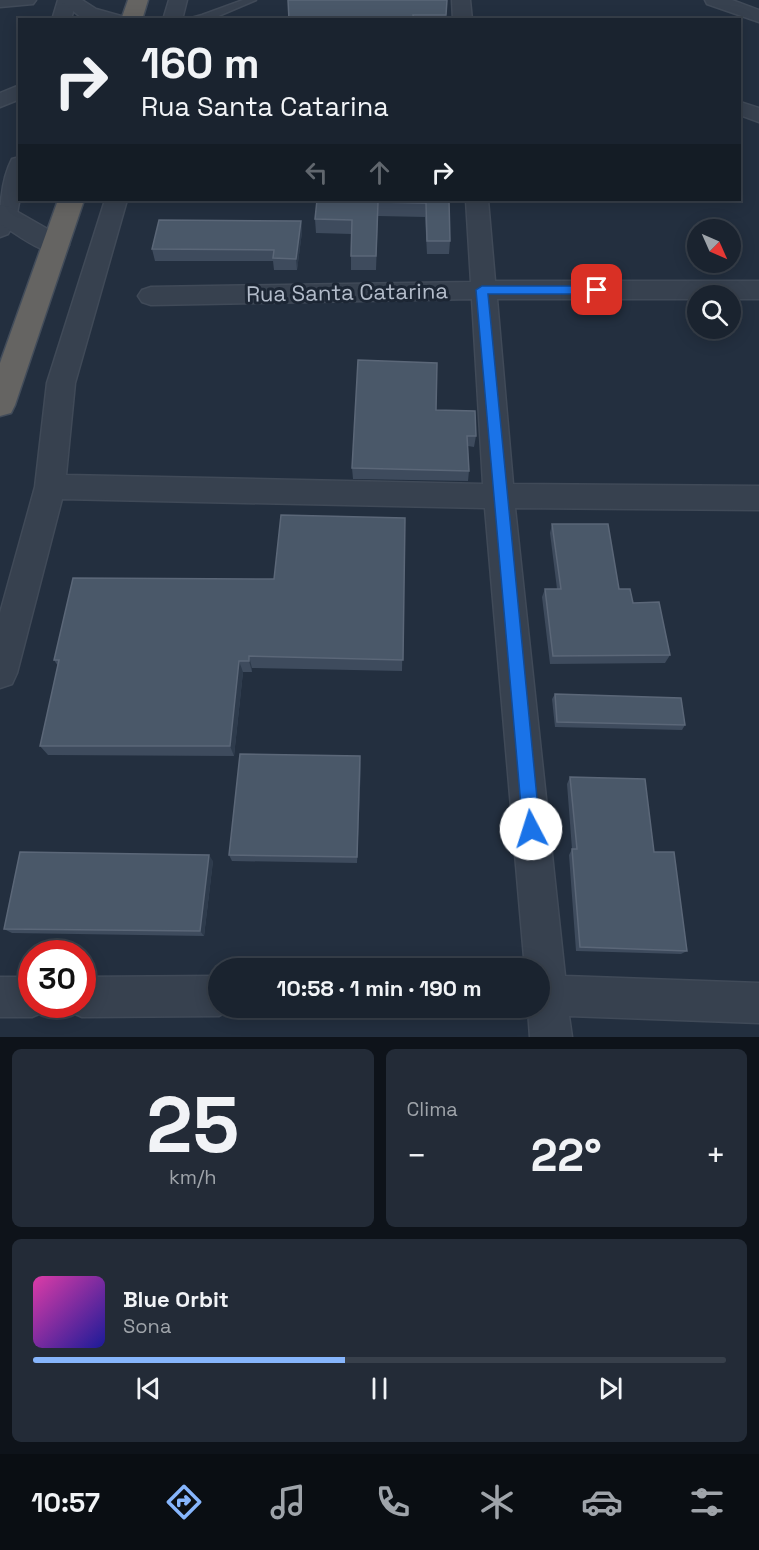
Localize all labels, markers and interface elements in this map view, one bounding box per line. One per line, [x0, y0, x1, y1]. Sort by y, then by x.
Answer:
text: 160 m [141, 37, 260, 90]
icon: right [42, 42, 120, 120]
text: Rua Santa Catarina [141, 89, 389, 124]
icon: left [300, 156, 333, 189]
icon: ahead [363, 156, 396, 189]
icon: right [426, 156, 459, 189]
north arrow [687, 219, 741, 273]
map controls [687, 219, 741, 339]
pin [571, 264, 622, 315]
icon: arrive [580, 273, 613, 306]
street label: Rua Santa Catarina [246, 276, 449, 308]
button: search [687, 285, 741, 339]
position arrow [499, 797, 563, 861]
speed limit sign: 30 [18, 940, 96, 1018]
text: 10:58 · 1 min · 190 m [277, 974, 482, 1002]
text: 25 [146, 1075, 239, 1175]
text: Clima [407, 1096, 458, 1122]
text: 22° [531, 1127, 602, 1184]
text: − [407, 1135, 427, 1177]
text: + [706, 1135, 726, 1177]
text: km/h [169, 1164, 217, 1190]
text: Blue Orbit [123, 1285, 229, 1313]
text: Sona [123, 1313, 171, 1339]
icon: previous [132, 1372, 165, 1405]
icon: pause [363, 1372, 396, 1405]
icon: next [594, 1372, 627, 1405]
icon: directions [163, 1481, 205, 1523]
icon: music [267, 1481, 309, 1523]
icon: phone [372, 1481, 414, 1523]
icon: climate [476, 1481, 518, 1523]
icon: car [581, 1481, 623, 1523]
icon: filters [686, 1481, 728, 1523]
text: 10:57 [31, 1485, 100, 1520]

